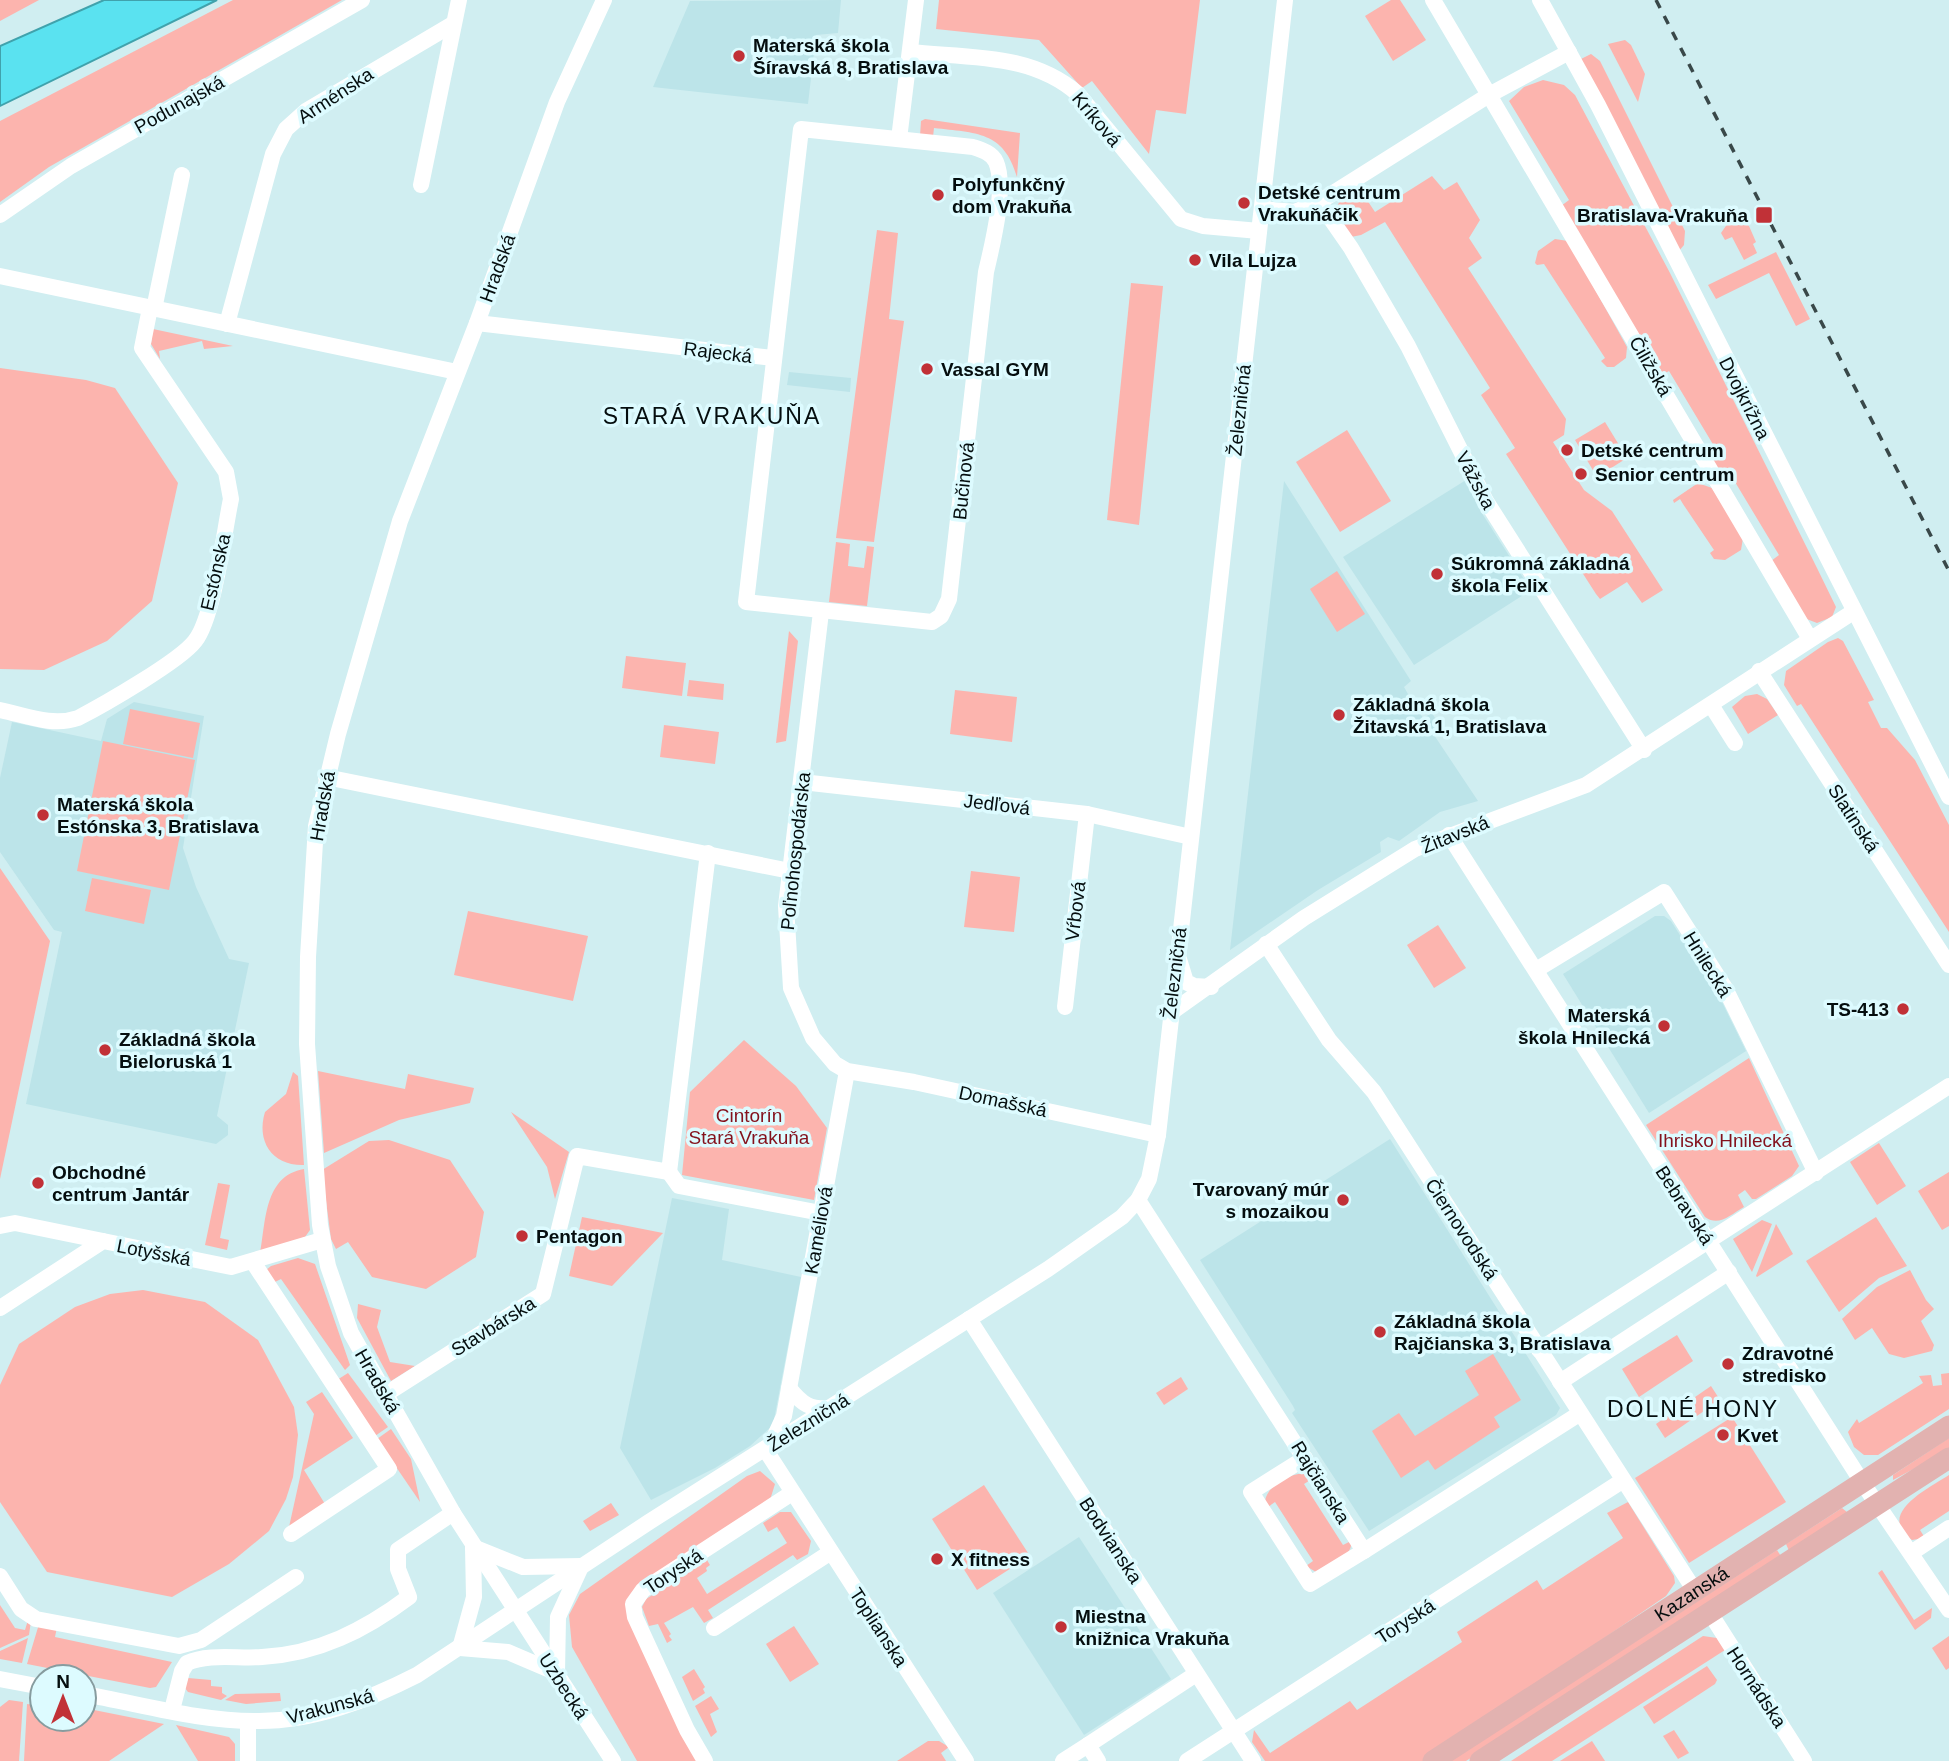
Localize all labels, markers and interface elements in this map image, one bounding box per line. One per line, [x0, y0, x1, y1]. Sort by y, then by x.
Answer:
place label: Materská škola Šíravská 8, Bratislava [753, 35, 949, 78]
marker: Materská škola Šíravská 8, Bratislava [731, 48, 747, 64]
street label: Arménska [294, 63, 377, 128]
street label: Podunajská [131, 71, 228, 138]
street label: Kríková [1068, 88, 1126, 151]
place label: Polyfunkčný dom Vrakuňa [952, 174, 1072, 217]
place label: Detské centrum Vrakuňáčik [1258, 182, 1401, 225]
marker: Polyfunkčný dom Vrakuňa [930, 187, 946, 203]
marker: Detské centrum Vrakuňáčik [1236, 195, 1252, 211]
place label: Bratislava-Vrakuňa [1577, 205, 1748, 226]
marker: Bratislava-Vrakuňa [1754, 205, 1774, 225]
street label: Hradská [476, 231, 520, 305]
place label: Vila Lujza [1209, 250, 1297, 271]
marker: Vila Lujza [1187, 252, 1203, 268]
street label: Čiližská [1625, 333, 1676, 400]
street label: Rajecká [683, 338, 754, 367]
street label: Dvojkrížna [1715, 353, 1774, 443]
place label: Vassal GYM [941, 359, 1049, 380]
marker: Vassal GYM [919, 361, 935, 377]
street label: Železničná [1224, 363, 1255, 457]
district label: STARÁ VRAKUŇA [603, 403, 821, 429]
place label: Detské centrum [1581, 440, 1724, 461]
street label: Bučinová [949, 441, 978, 521]
marker: Detské centrum [1559, 442, 1575, 458]
street label: Vážska [1452, 448, 1500, 513]
place label: Senior centrum [1595, 464, 1734, 485]
marker: Senior centrum [1573, 466, 1589, 482]
street label: Estónska [196, 531, 235, 613]
place label: Súkromná základná škola Felix [1451, 553, 1630, 596]
marker: Súkromná základná škola Felix [1429, 566, 1445, 582]
place label: Základná škola Žitavská 1, Bratislava [1353, 694, 1547, 737]
marker: Základná škola Žitavská 1, Bratislava [1331, 707, 1347, 723]
street label: Hradská [306, 769, 339, 843]
street label: Poľnohospodárska [777, 771, 814, 931]
street label: Slatinská [1824, 780, 1884, 857]
street label: Jedľová [963, 790, 1032, 819]
place label: Materská škola Estónska 3, Bratislava [57, 794, 259, 837]
marker: Materská škola Estónska 3, Bratislava [35, 807, 51, 823]
street label: Žitavská [1418, 811, 1492, 857]
street label: Vŕbová [1061, 879, 1090, 942]
street label: Železničná [1158, 926, 1191, 1020]
street label: Hnilecká [1679, 928, 1736, 1001]
place label: TS-413 [1827, 999, 1889, 1020]
marker: TS-413 [1895, 1001, 1911, 1017]
place label: Materská škola Hnilecká [1518, 1005, 1650, 1048]
marker: Materská škola Hnilecká [1656, 1018, 1672, 1034]
place label: Základná škola Bieloruská 1 [119, 1029, 256, 1072]
marker: Základná škola Bieloruská 1 [97, 1042, 113, 1058]
street label: Domašská [957, 1082, 1049, 1121]
park label: Cintorín Stará Vrakuňa [689, 1105, 810, 1148]
park label: Ihrisko Hnilecká [1658, 1130, 1792, 1151]
place label: Obchodné centrum Jantár [52, 1162, 190, 1205]
street label: Bebravská [1651, 1162, 1718, 1249]
marker: Obchodné centrum Jantár [30, 1175, 46, 1191]
street label: Čiernovodská [1421, 1175, 1502, 1284]
place label: Tvarovaný múr s mozaikou [1193, 1179, 1330, 1222]
street label: Kaméliová [800, 1184, 837, 1276]
marker: Tvarovaný múr s mozaikou [1335, 1192, 1351, 1208]
place label: Pentagon [536, 1226, 623, 1247]
marker: Pentagon [514, 1228, 530, 1244]
street label: Lotyšská [115, 1235, 193, 1270]
street label: Stavbárska [447, 1292, 539, 1361]
place label: Základná škola Rajčianska 3, Bratislava [1394, 1311, 1611, 1354]
marker: Základná škola Rajčianska 3, Bratislava [1372, 1324, 1388, 1340]
place label: Zdravotné stredisko [1742, 1343, 1834, 1386]
street label: Hradská [351, 1345, 405, 1418]
marker: Zdravotné stredisko [1720, 1356, 1736, 1372]
street label: Železničná [764, 1389, 853, 1456]
district label: DOLNÉ HONY [1607, 1396, 1779, 1422]
place label: Kvet [1737, 1425, 1779, 1446]
marker: Kvet [1715, 1427, 1731, 1443]
street label: Rajčianska [1287, 1437, 1354, 1528]
street label: Bodvianska [1075, 1493, 1146, 1588]
street label: Toryská [640, 1544, 707, 1598]
place label: X fitness [951, 1549, 1030, 1570]
marker: X fitness [929, 1551, 945, 1567]
street label: Kazanská [1651, 1562, 1733, 1625]
street label: Toplianska [845, 1584, 912, 1671]
street label: Toryská [1372, 1595, 1439, 1648]
place label: Miestna knižnica Vrakuňa [1075, 1606, 1230, 1649]
marker: Miestna knižnica Vrakuňa [1053, 1619, 1069, 1635]
street label: Hornádska [1723, 1643, 1791, 1732]
street label: Uzbecká [535, 1650, 593, 1723]
north arrow [28, 1663, 98, 1733]
text: N [56, 1671, 70, 1692]
street label: Vrakunská [284, 1685, 376, 1728]

